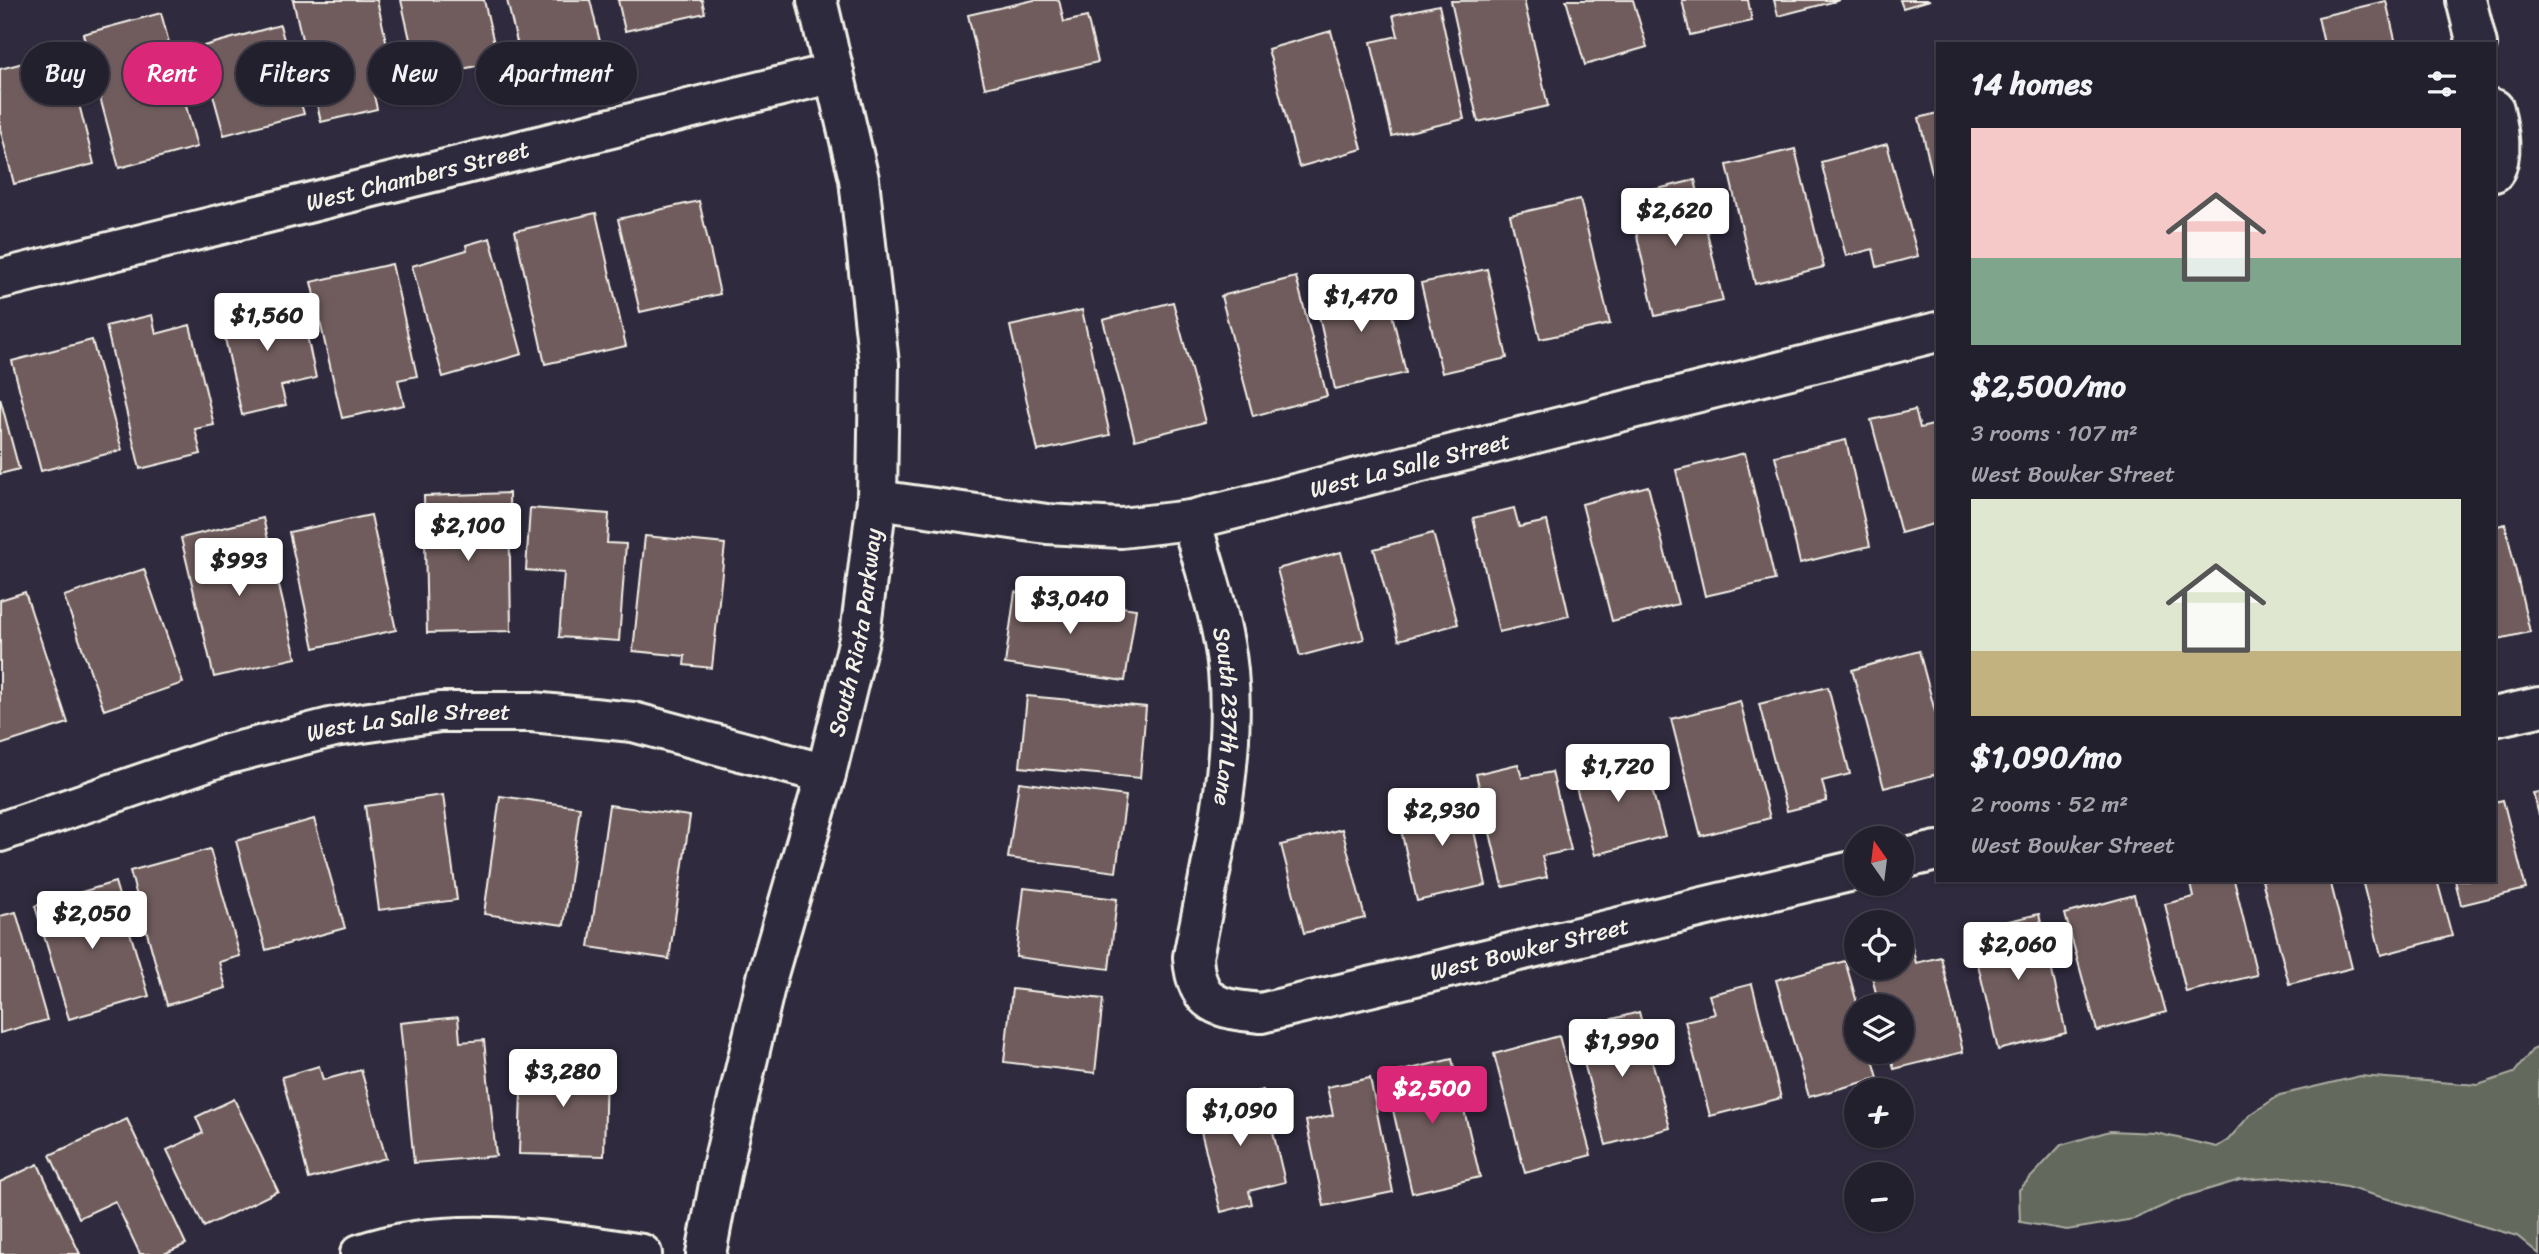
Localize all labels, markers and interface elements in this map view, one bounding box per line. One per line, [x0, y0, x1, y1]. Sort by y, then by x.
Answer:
chip: Buy [21, 42, 109, 105]
chip: Rent [123, 42, 222, 105]
chip: Filters [236, 42, 354, 105]
chip: New [368, 42, 462, 105]
chip: Apartment [476, 42, 637, 105]
text: 14 homes [1971, 57, 2092, 111]
icon: filters [2423, 65, 2461, 103]
street label: West Chambers Street [302, 129, 534, 224]
icon: home [2153, 174, 2279, 300]
pin: $2,620 [1618, 188, 1732, 248]
text: $2,620 [1637, 190, 1713, 231]
pin: $1,470 [1304, 274, 1418, 334]
text: $1,470 [1324, 276, 1398, 317]
pin: $1,560 [210, 294, 324, 353]
text: $1,560 [230, 295, 304, 336]
text: $2,500/mo [1971, 359, 2126, 413]
text: 3 rooms · 107 m² [1971, 413, 2138, 454]
street label: West La Salle Street [1305, 420, 1515, 510]
text: West Bowker Street [1971, 454, 2175, 495]
pin: $2,100 [411, 504, 525, 563]
text: $2,100 [431, 505, 505, 546]
street label: South Riata Parkway [816, 526, 894, 741]
pin: $993 [198, 538, 280, 598]
text: $993 [211, 540, 267, 581]
icon: home [2153, 545, 2279, 671]
pin: $3,040 [1013, 576, 1127, 636]
text: $3,040 [1031, 578, 1109, 619]
street label: South 237th Lane [1200, 623, 1250, 809]
street label: West La Salle Street [302, 692, 510, 754]
text: $1,090/mo [1971, 730, 2122, 784]
pin: $1,720 [1561, 744, 1675, 804]
text: $1,720 [1582, 746, 1654, 787]
text: 2 rooms · 52 m² [1971, 784, 2128, 825]
pin: $2,930 [1385, 788, 1499, 848]
text: $2,930 [1404, 790, 1480, 831]
text: West Bowker Street [1971, 825, 2175, 866]
north arrow [1844, 826, 1914, 896]
map controls [1844, 826, 1914, 1232]
pin: $2,050 [35, 892, 149, 951]
text: $2,050 [53, 893, 131, 934]
street label: West Bowker Street [1425, 905, 1634, 993]
button: locate [1844, 910, 1914, 980]
pin: $2,060 [1961, 922, 2075, 982]
text: $2,060 [1979, 924, 2057, 965]
button: layers [1844, 994, 1914, 1064]
pin: $1,990 [1565, 1020, 1679, 1079]
text: $1,990 [1585, 1021, 1659, 1062]
pin: $3,280 [506, 1050, 620, 1109]
text: $3,280 [525, 1051, 601, 1092]
pin: $2,500 [1375, 1066, 1489, 1126]
text: $2,500 [1393, 1068, 1471, 1109]
button: + [1844, 1078, 1914, 1148]
pin: $1,090 [1183, 1088, 1297, 1148]
text: $1,090 [1203, 1090, 1277, 1131]
button: − [1844, 1162, 1914, 1232]

